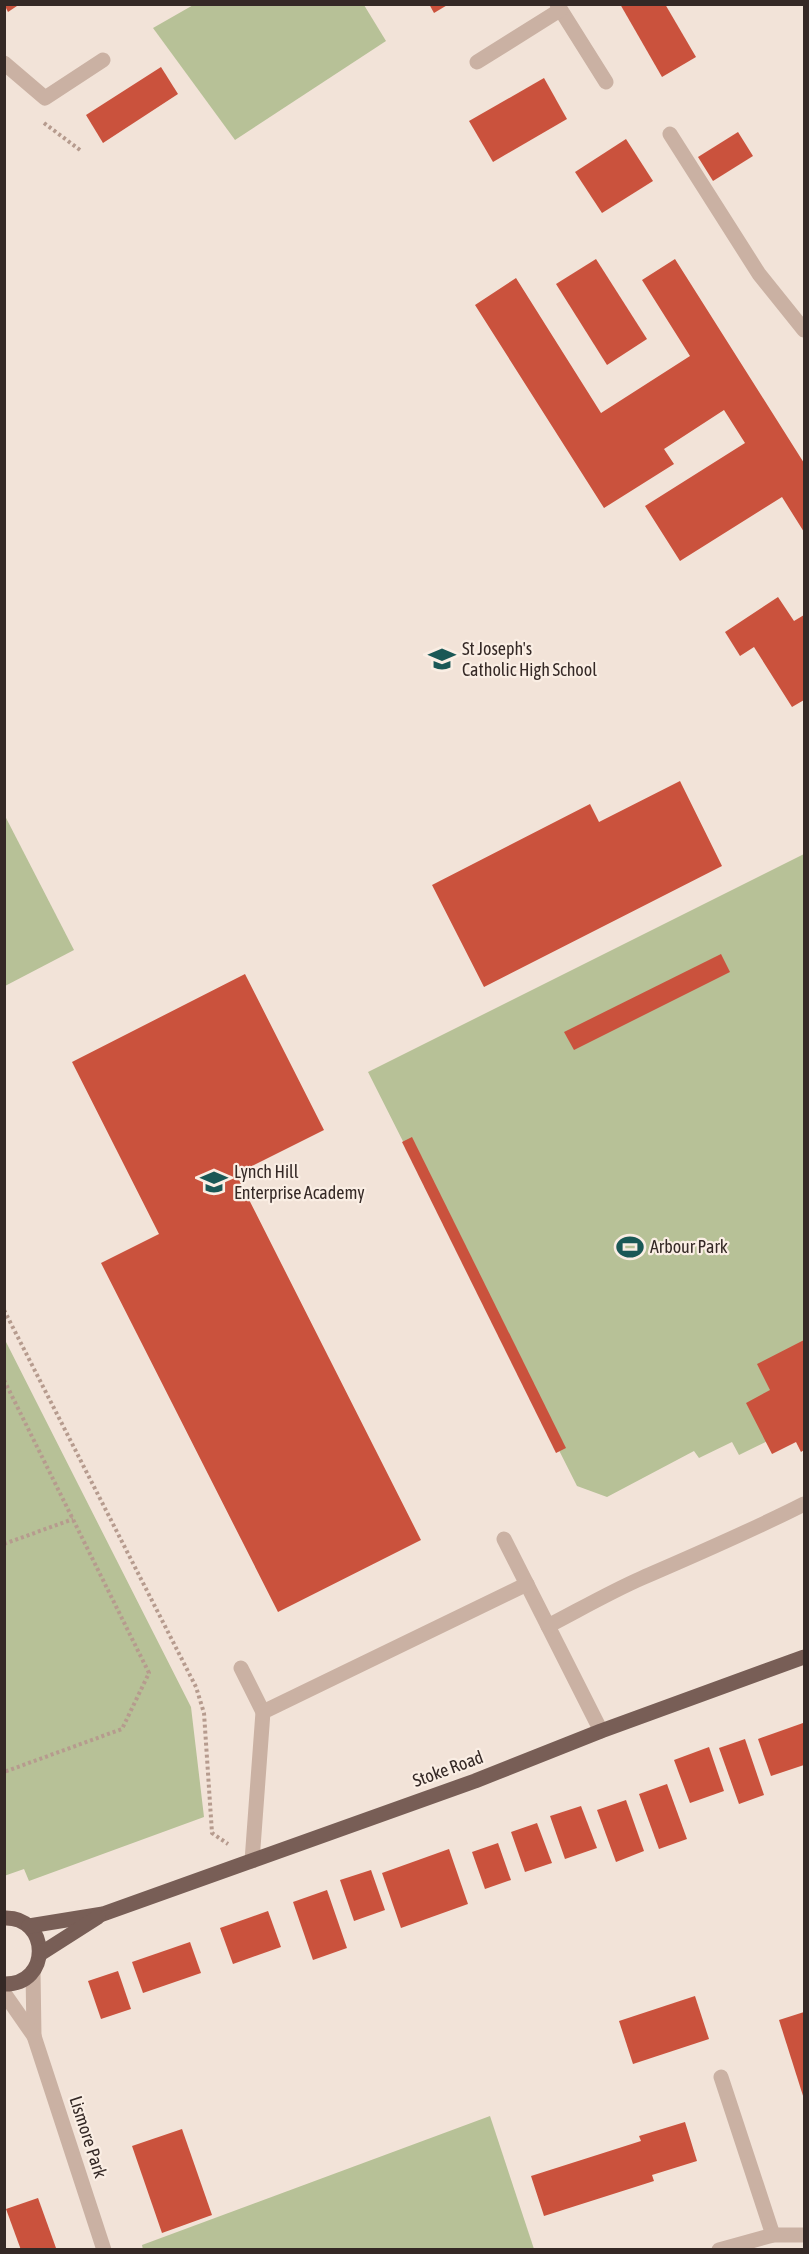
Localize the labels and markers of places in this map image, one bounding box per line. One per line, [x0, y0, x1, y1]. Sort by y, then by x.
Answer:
place label: St Joseph's Catholic High School [462, 638, 597, 680]
school or university icon: St Joseph's Catholic High School [427, 644, 457, 674]
place label: Lynch Hill Enterprise Academy [234, 1161, 365, 1203]
school or university icon: Lynch Hill Enterprise Academy [199, 1167, 229, 1197]
sports icon: Arbour Park [615, 1232, 645, 1262]
place label: Arbour Park [650, 1236, 728, 1257]

